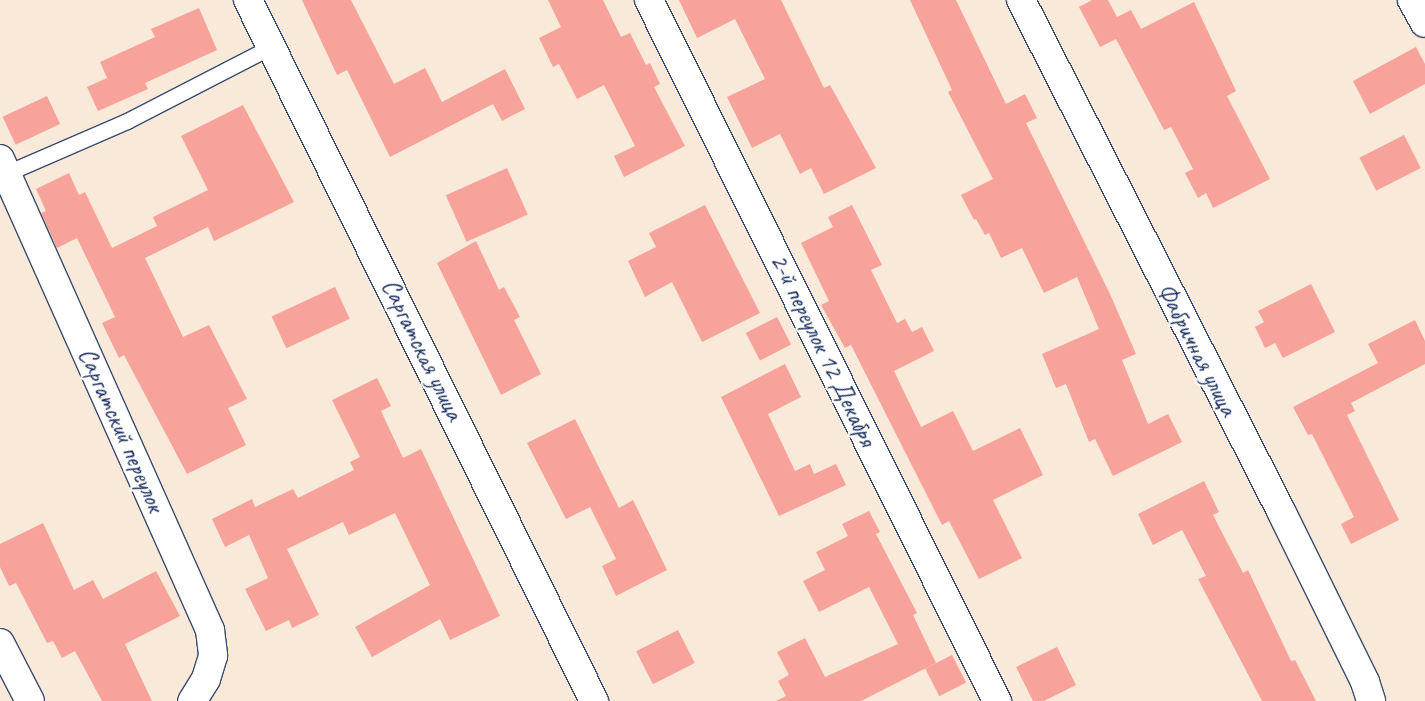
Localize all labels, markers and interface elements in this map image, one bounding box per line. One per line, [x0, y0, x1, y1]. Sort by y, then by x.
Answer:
street label: 2-й переулок 12 Декабря [763, 249, 883, 451]
street label: Саргатская улица [375, 274, 469, 426]
street label: Фабричная улица [1150, 278, 1244, 422]
street label: Саргатский переулок [71, 343, 171, 517]

